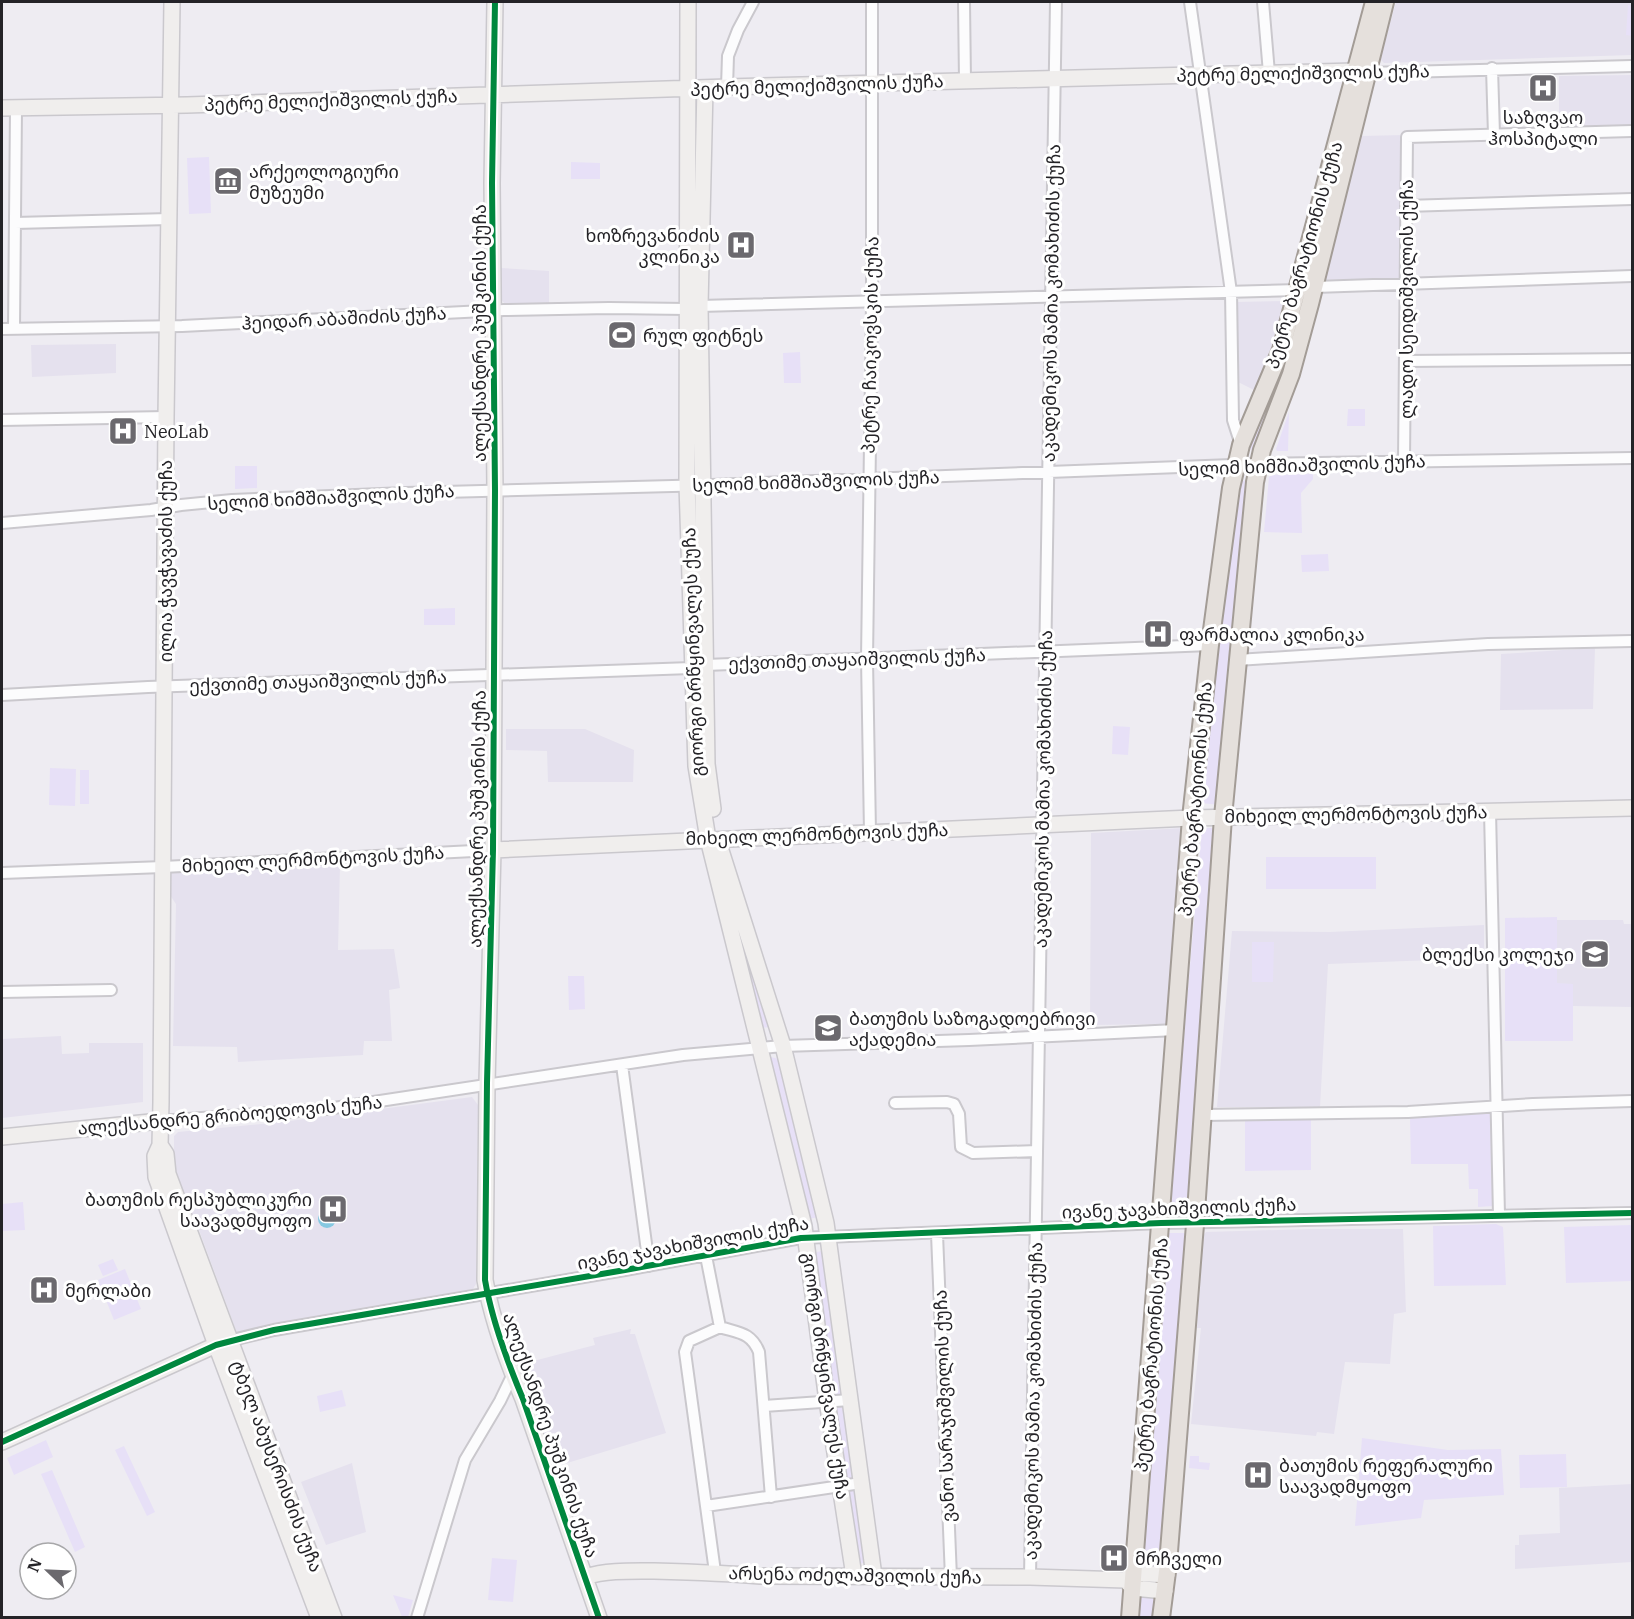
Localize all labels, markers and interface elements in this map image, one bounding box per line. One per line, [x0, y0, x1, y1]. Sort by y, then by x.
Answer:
street label: პეტრე მელიქიშვილის ქუჩა [1176, 59, 1430, 87]
street label: პეტრე მელიქიშვილის ქუჩა [690, 69, 944, 101]
hospital icon: საზღვაო ჰოსპიტალი [1527, 72, 1559, 104]
street label: პეტრე მელიქიშვილის ქუჩა [204, 84, 458, 116]
place label: საზღვაო ჰოსპიტალი [1488, 106, 1598, 150]
street label: პეტრე ბაგრატიონის ქუჩა [1260, 139, 1348, 371]
street label: აკადემიკოს მამია კომახიძის ქუჩა [1037, 144, 1065, 462]
place label: არქეოლოგიური მუზეუმი [249, 160, 399, 204]
museum icon: არქეოლოგიური მუზეუმი [212, 165, 244, 197]
street label: ლადო სეიდიშვილის ქუჩა [1395, 179, 1418, 419]
street label: ალექსანდრე პუშკინის ქუჩა [468, 204, 491, 462]
place label: ხოზრევანიძის კლინიკა [586, 224, 720, 268]
hospital icon: ხოზრევანიძის კლინიკა [725, 229, 757, 261]
street label: პეტრე ჩაიკოვსკის ქუჩა [857, 236, 883, 454]
street label: ჰეიდარ აბაშიძის ქუჩა [241, 301, 447, 335]
sports icon: რულ ფიტნეს [606, 319, 638, 351]
place label: რულ ფიტნეს [643, 324, 763, 347]
hospital icon: NeoLab [107, 415, 139, 447]
place label: NeoLab [144, 420, 209, 443]
street label: სელიმ ხიმშიაშვილის ქუჩა [1178, 449, 1426, 481]
street label: ილია ჭავჭავაძის ქუჩა [154, 460, 177, 662]
street label: სელიმ ხიმშიაშვილის ქუჩა [692, 465, 940, 497]
street label: სელიმ ხიმშიაშვილის ქუჩა [207, 479, 455, 515]
street label: გიორგი ბრწყინვალეს ქუჩა [677, 527, 709, 777]
hospital icon: ფარმალია კლინიკა [1142, 618, 1174, 650]
place label: ფარმალია კლინიკა [1179, 623, 1365, 646]
street label: აკადემიკოს მამია კომახიძის ქუჩა [1029, 630, 1057, 948]
street label: ექვთიმე თაყაიშვილის ქუჩა [728, 643, 986, 675]
street label: ექვთიმე თაყაიშვილის ქუჩა [189, 665, 447, 697]
street label: პეტრე ბაგრატიონის ქუჩა [1173, 681, 1217, 917]
street label: ალექსანდრე პუშკინის ქუჩა [463, 690, 491, 948]
street label: მიხეილ ლერმონტოვის ქუჩა [1224, 800, 1488, 828]
street label: მიხეილ ლერმონტოვის ქუჩა [685, 818, 949, 850]
street label: მიხეილ ლერმონტოვის ქუჩა [181, 841, 445, 877]
school or university icon: ბლექსი კოლეჯი [1579, 938, 1611, 970]
place label: ბლექსი კოლეჯი [1422, 943, 1574, 966]
place label: ბათუმის საზოგადოებრივი აქადემია [849, 1007, 1096, 1051]
school or university icon: ბათუმის საზოგადოებრივი აქადემია [812, 1012, 844, 1044]
street label: ალექსანდრე გრიბოედოვის ქუჩა [77, 1090, 383, 1140]
place label: ბათუმის რესპუბლიკური საავადმყოფო [85, 1188, 312, 1232]
street label: ივანე ჯავახიშვილის ქუჩა [1061, 1192, 1297, 1224]
hospital icon: ბათუმის რესპუბლიკური საავადმყოფო [317, 1193, 349, 1225]
street label: ივანე ჯავახიშვილის ქუჩა [575, 1211, 811, 1275]
street label: პეტრე ბაგრატიონის ქუჩა [1129, 1237, 1173, 1473]
street label: აკადემიკოს მამია კომახიძის ქუჩა [1019, 1242, 1047, 1560]
street label: გიორგი ბრწყინვალეს ქუჩა [797, 1251, 855, 1501]
hospital icon: მერლაბი [28, 1274, 60, 1306]
place label: მერლაბი [65, 1279, 151, 1302]
street label: ვანო სარაჯიშვილის ქუჩა [928, 1289, 960, 1523]
street label: ალექსანდრე პუშკინის ქუჩა [498, 1309, 604, 1561]
street label: ტბელ აბუსერისძის ქუჩა [226, 1357, 328, 1575]
place label: ბათუმის რეფერალური საავადმყოფო [1279, 1454, 1493, 1498]
hospital icon: ბათუმის რეფერალური საავადმყოფო [1242, 1459, 1274, 1491]
north arrow [18, 1541, 78, 1601]
hospital icon: მრჩველი [1098, 1542, 1130, 1574]
place label: მრჩველი [1135, 1547, 1222, 1570]
text: N [23, 1555, 46, 1575]
street label: არსენა ოძელაშვილის ქუჩა [728, 1561, 982, 1589]

